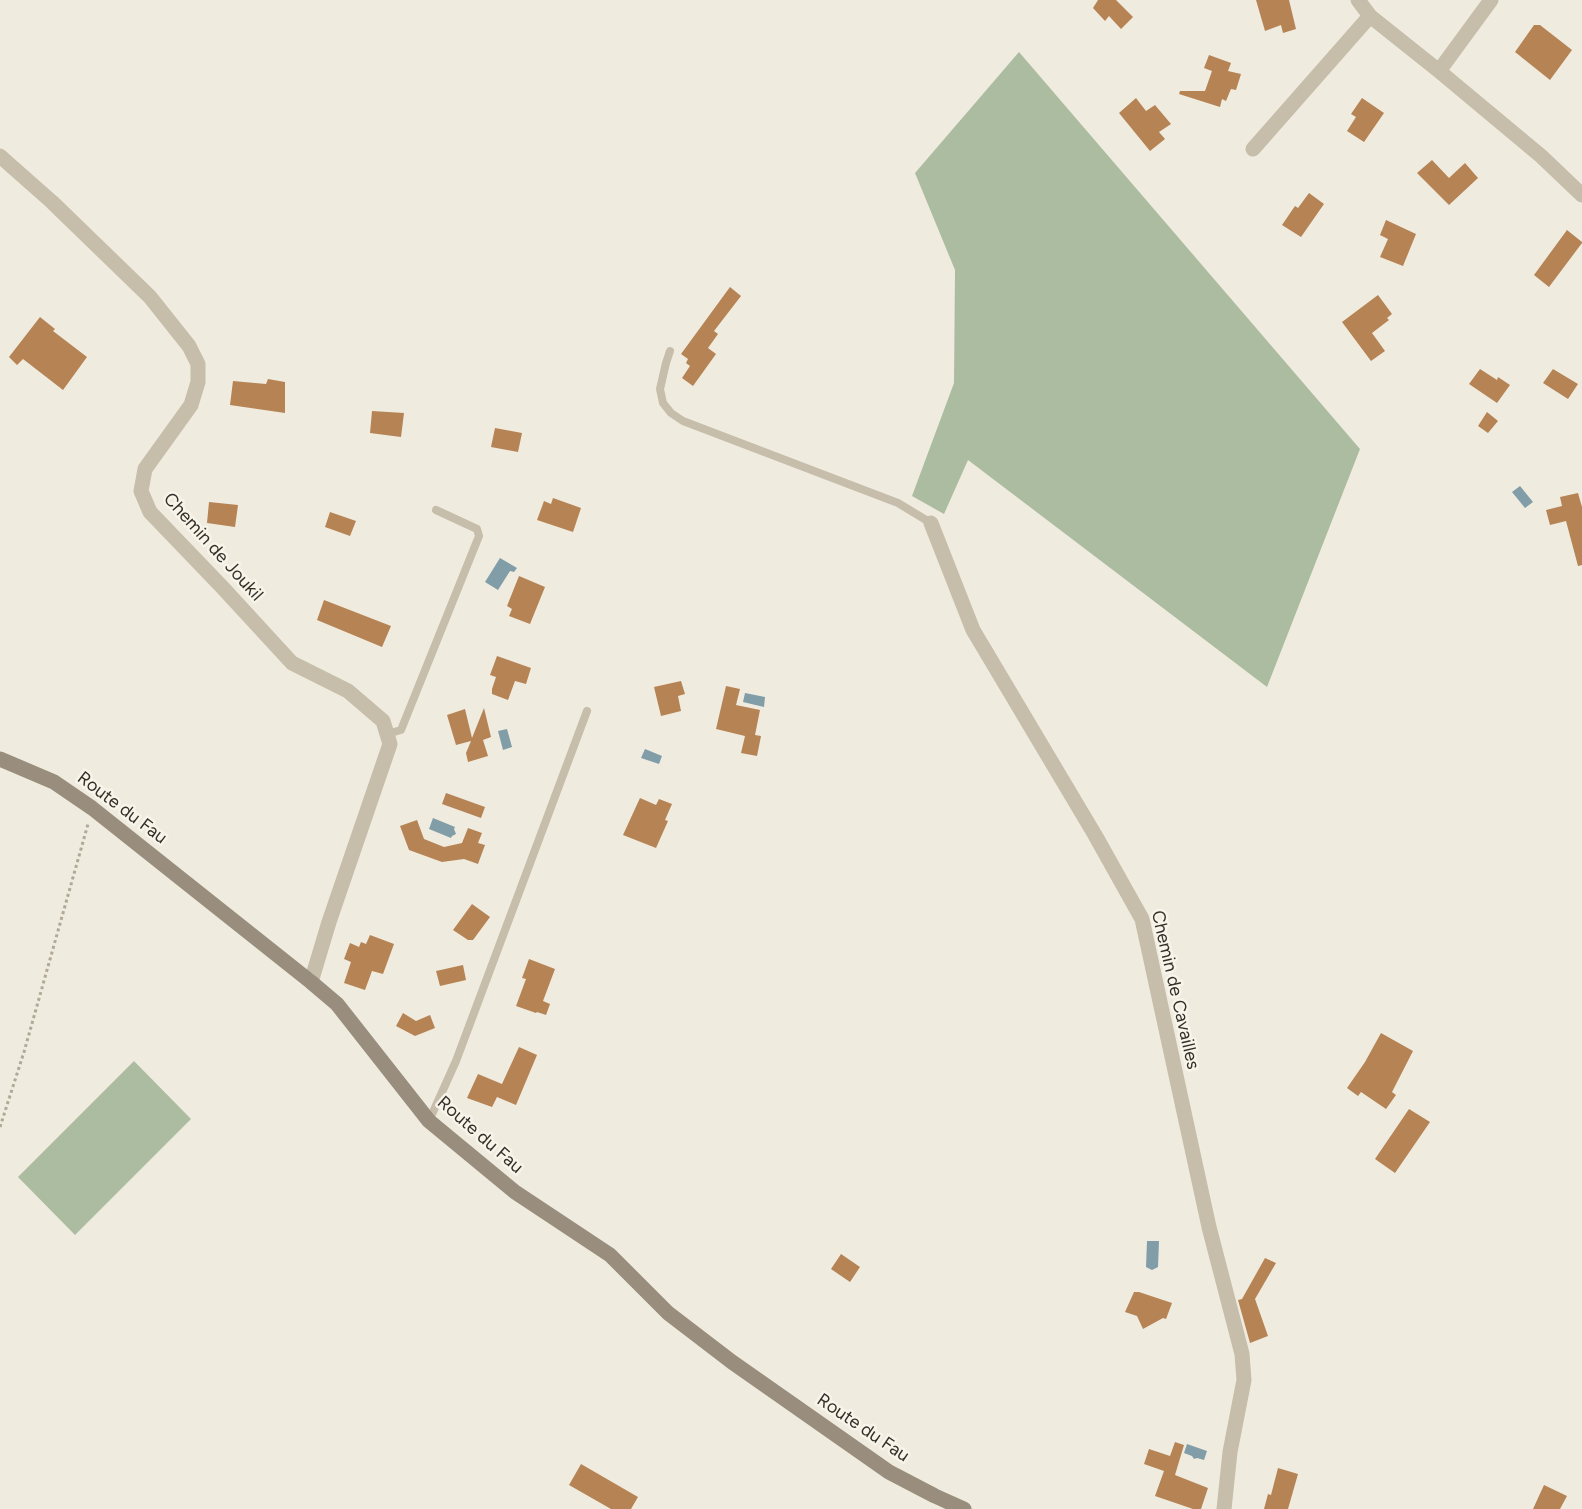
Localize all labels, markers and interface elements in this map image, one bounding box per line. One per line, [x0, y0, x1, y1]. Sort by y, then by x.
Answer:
street label: Chemin de Joukil [159, 488, 267, 606]
street label: Route du Fau [73, 767, 171, 849]
street label: Chemin de Cavailles [1146, 908, 1204, 1072]
street label: Route du Fau [433, 1092, 527, 1178]
street label: Route du Fau [813, 1389, 913, 1467]

